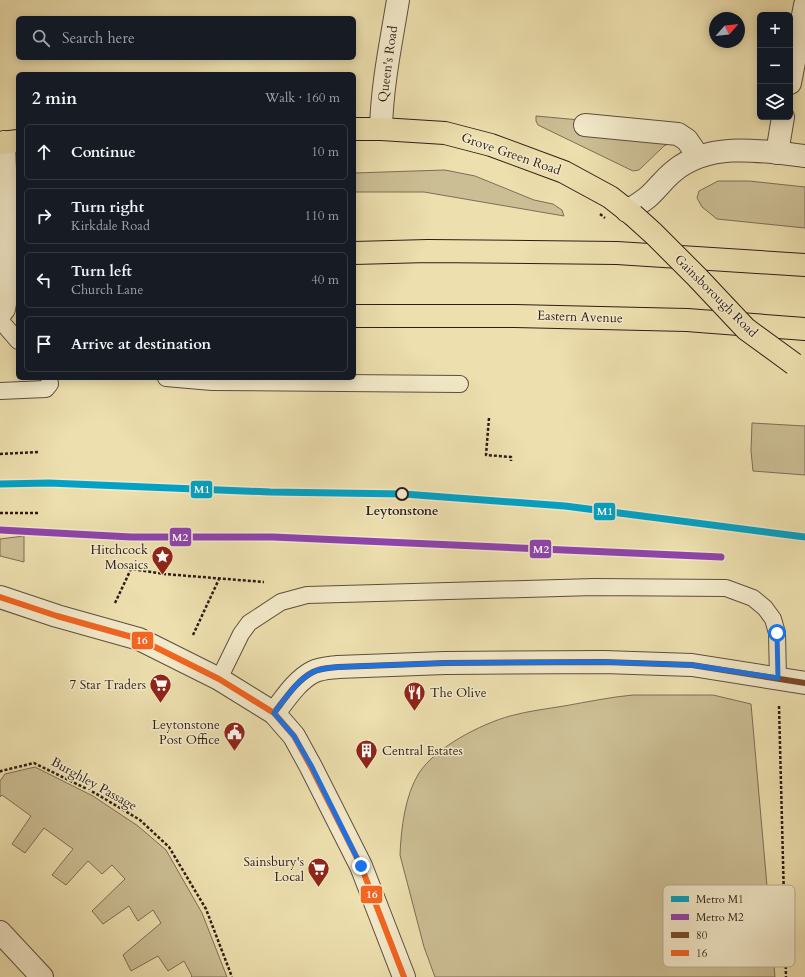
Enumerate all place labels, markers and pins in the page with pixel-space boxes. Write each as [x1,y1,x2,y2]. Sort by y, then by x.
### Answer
marker: Leytonstone [395,487,409,501]
place label: Leytonstone [365,502,439,520]
place label: Hitchcock Mosaics [90,541,148,574]
place icon: Hitchcock Mosaics [150,544,176,577]
supermarket icon: 7 Star Traders [148,672,174,705]
place label: 7 Star Traders [70,676,146,694]
restaurant icon: The Olive [402,680,428,713]
place label: The Olive [430,684,487,702]
place label: Leytonstone Post Office [152,716,220,749]
public building icon: Leytonstone Post Office [222,719,248,752]
building icon: Central Estates [353,738,379,771]
place label: Central Estates [382,742,463,760]
place label: Sainsbury's Local [243,853,305,886]
supermarket icon: Sainsbury's Local [306,856,332,889]

